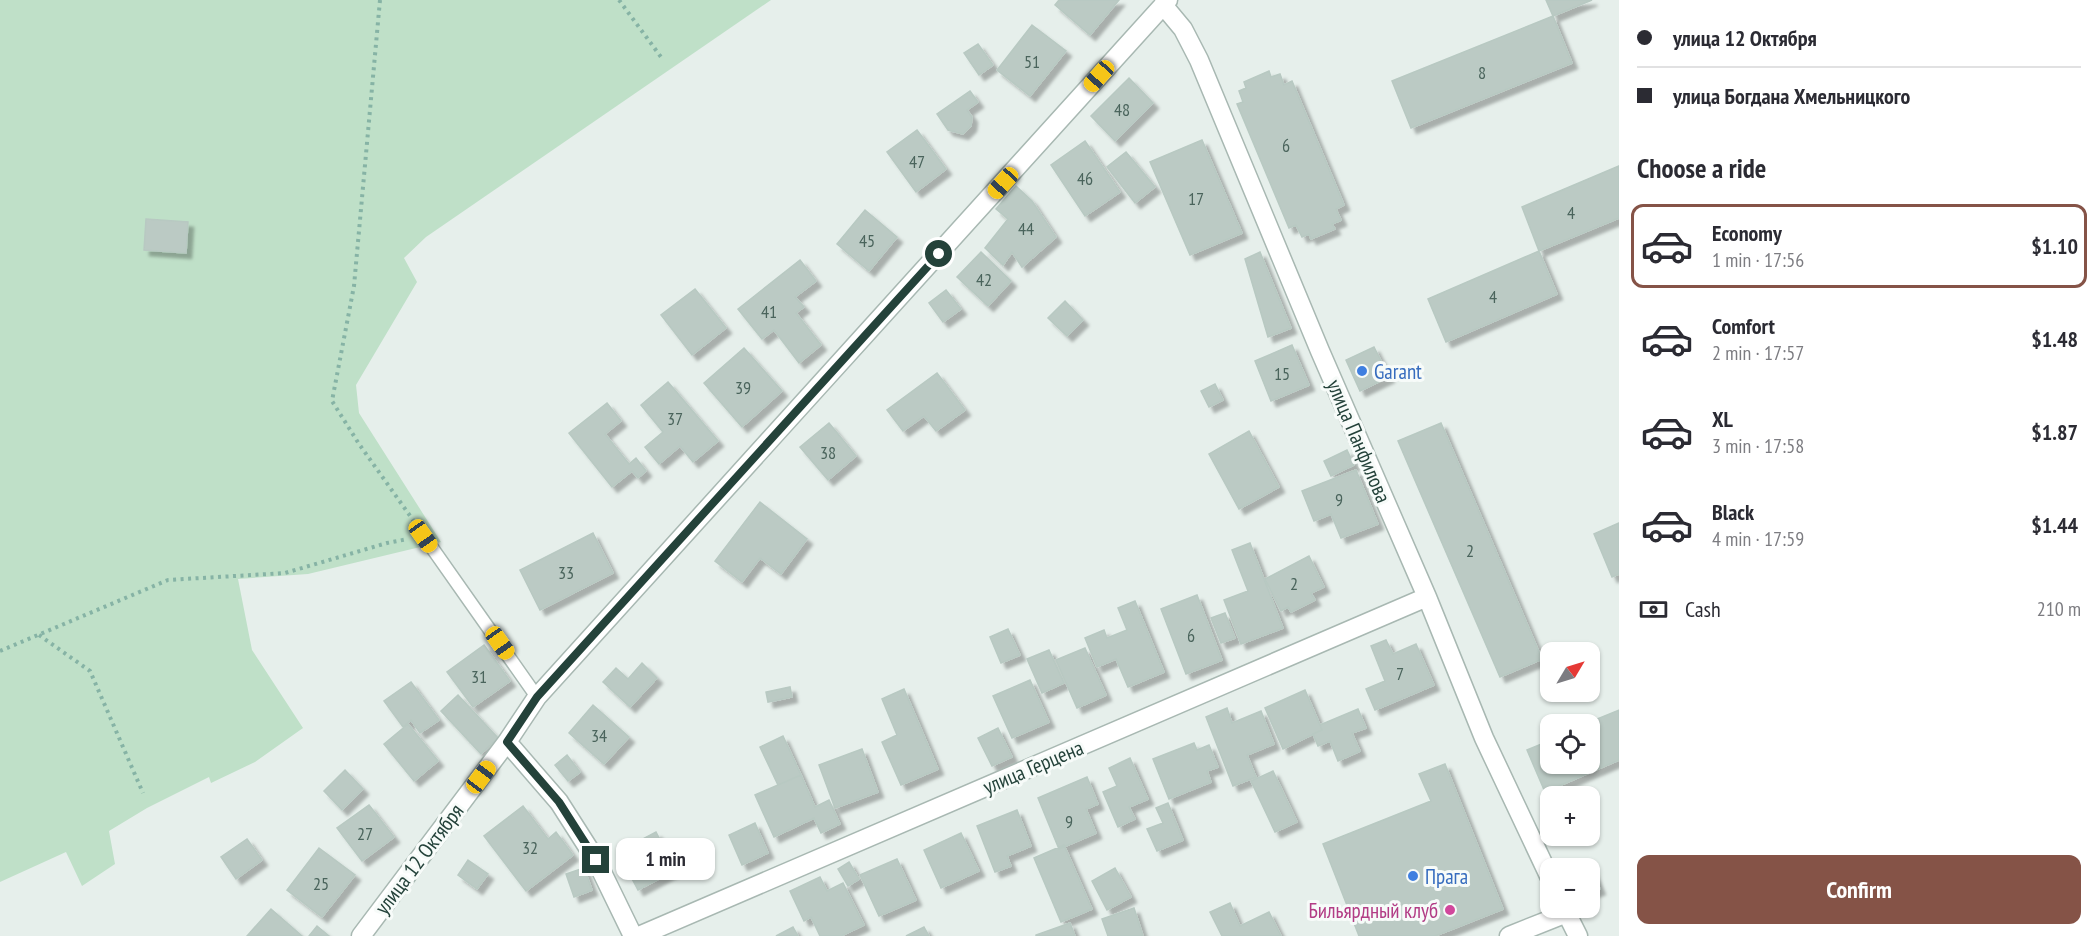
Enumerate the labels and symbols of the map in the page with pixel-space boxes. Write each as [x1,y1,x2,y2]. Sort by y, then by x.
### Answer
house number: 51 [1024,50,1040,73]
car [1080,57,1118,95]
house number: 8 [1478,61,1486,84]
house number: 48 [1114,98,1130,121]
house number: 6 [1282,134,1290,157]
house number: 47 [909,150,925,173]
car [984,164,1022,202]
house number: 46 [1077,167,1093,190]
house number: 17 [1188,187,1204,210]
house number: 4 [1567,201,1575,224]
house number: 44 [1018,217,1034,240]
house number: 45 [859,229,875,252]
route start [925,240,952,267]
house number: 42 [976,268,992,291]
house number: 4 [1489,285,1497,308]
house number: 41 [761,300,777,323]
place label: Garant [1374,358,1422,385]
house number: 15 [1274,362,1290,385]
marker: Garant [1355,364,1369,378]
street label: улица Панфилова [1321,375,1397,507]
house number: 39 [735,376,751,399]
house number: 37 [667,407,683,430]
house number: 38 [820,441,836,464]
house number: 9 [1335,488,1343,511]
car [405,516,441,556]
house number: 2 [1466,539,1474,562]
house number: 33 [558,561,574,584]
house number: 2 [1290,572,1298,595]
car [482,623,518,663]
house number: 6 [1187,624,1195,647]
north arrow [1540,642,1600,702]
house number: 7 [1396,662,1404,685]
house number: 31 [471,665,487,688]
house number: 34 [591,724,607,747]
street label: улица Герцена [979,734,1087,800]
car [463,757,499,797]
street label: улица 12 Октября [369,798,469,920]
house number: 9 [1065,810,1073,833]
house number: 27 [357,822,373,845]
house number: 32 [522,836,538,859]
callout: 1 min [617,839,716,881]
route end [582,846,609,873]
place label: Прага [1425,863,1468,890]
marker: Прага [1406,869,1420,883]
house number: 25 [313,872,329,895]
place label: Бильярдный клуб [1308,897,1438,924]
marker: Бильярдный клуб [1443,903,1457,917]

